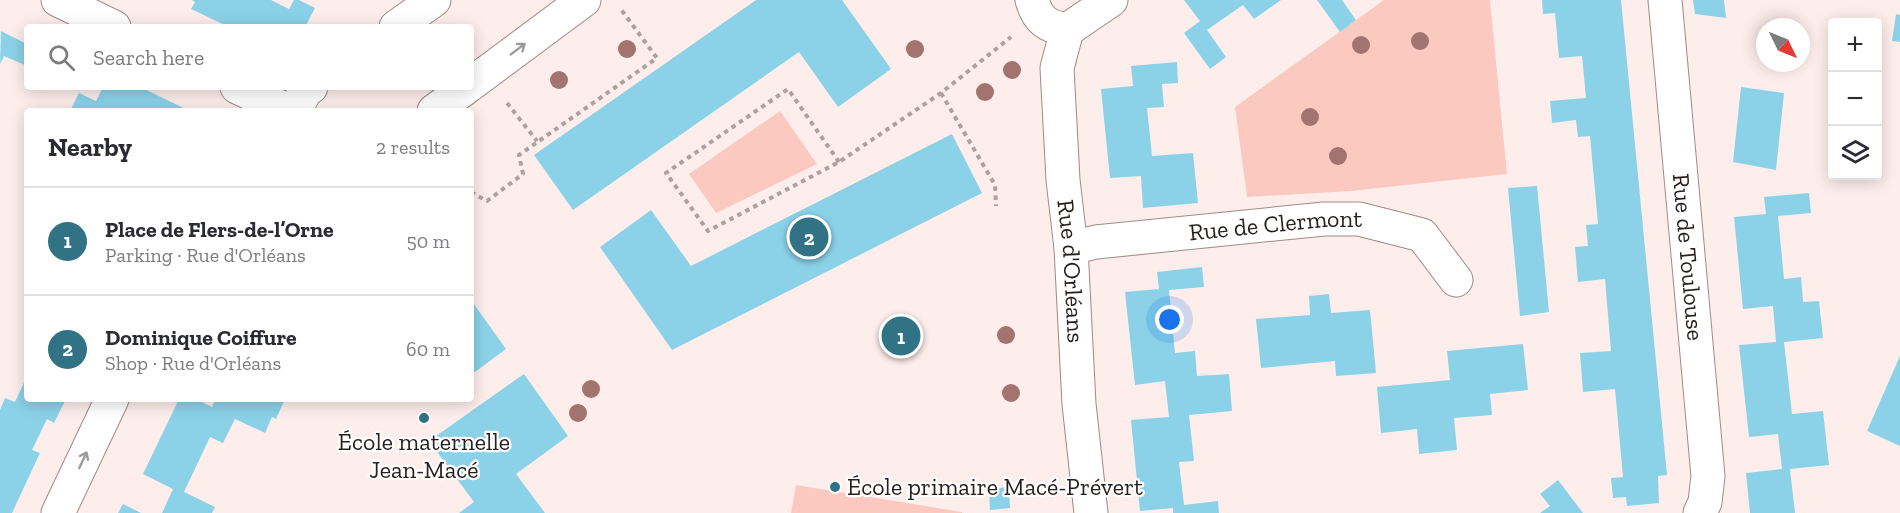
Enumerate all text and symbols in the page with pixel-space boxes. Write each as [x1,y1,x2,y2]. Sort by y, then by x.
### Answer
north arrow [1756,18,1810,72]
map controls [1828,18,1882,180]
button: + [1828,18,1882,72]
search box [24,24,474,90]
icon: search [45,41,78,74]
one-way arrow [510,43,526,56]
text: Search here [93,44,204,71]
button: − [1828,72,1882,126]
button: layers [1828,126,1882,180]
text: Nearby [48,131,132,163]
text: 2 results [376,135,450,159]
street label: Rue de Toulouse [1667,172,1711,342]
street label: Rue d'Orléans [1051,198,1091,343]
street label: Rue de Clermont [1187,204,1362,247]
pin: 2 [790,214,828,260]
text: Place de Flers-de-l’Orne [105,216,334,243]
text: 1 [63,229,72,253]
text: 50 m [406,229,450,253]
text: Parking · Rue d'Orléans [105,243,306,267]
your location [1155,305,1184,334]
pin: 1 [882,314,920,358]
text: Dominique Coiffure [105,324,297,351]
text: 2 [62,337,73,361]
text: 60 m [406,337,450,361]
text: Shop · Rue d'Orléans [105,351,281,375]
marker: École maternelle Jean-Macé [417,411,431,425]
place label: École maternelle Jean-Macé [338,427,510,484]
one-way arrow [78,452,90,470]
place label: École primaire Macé-Prévert [847,472,1143,501]
marker: École primaire Macé-Prévert [828,480,842,494]

